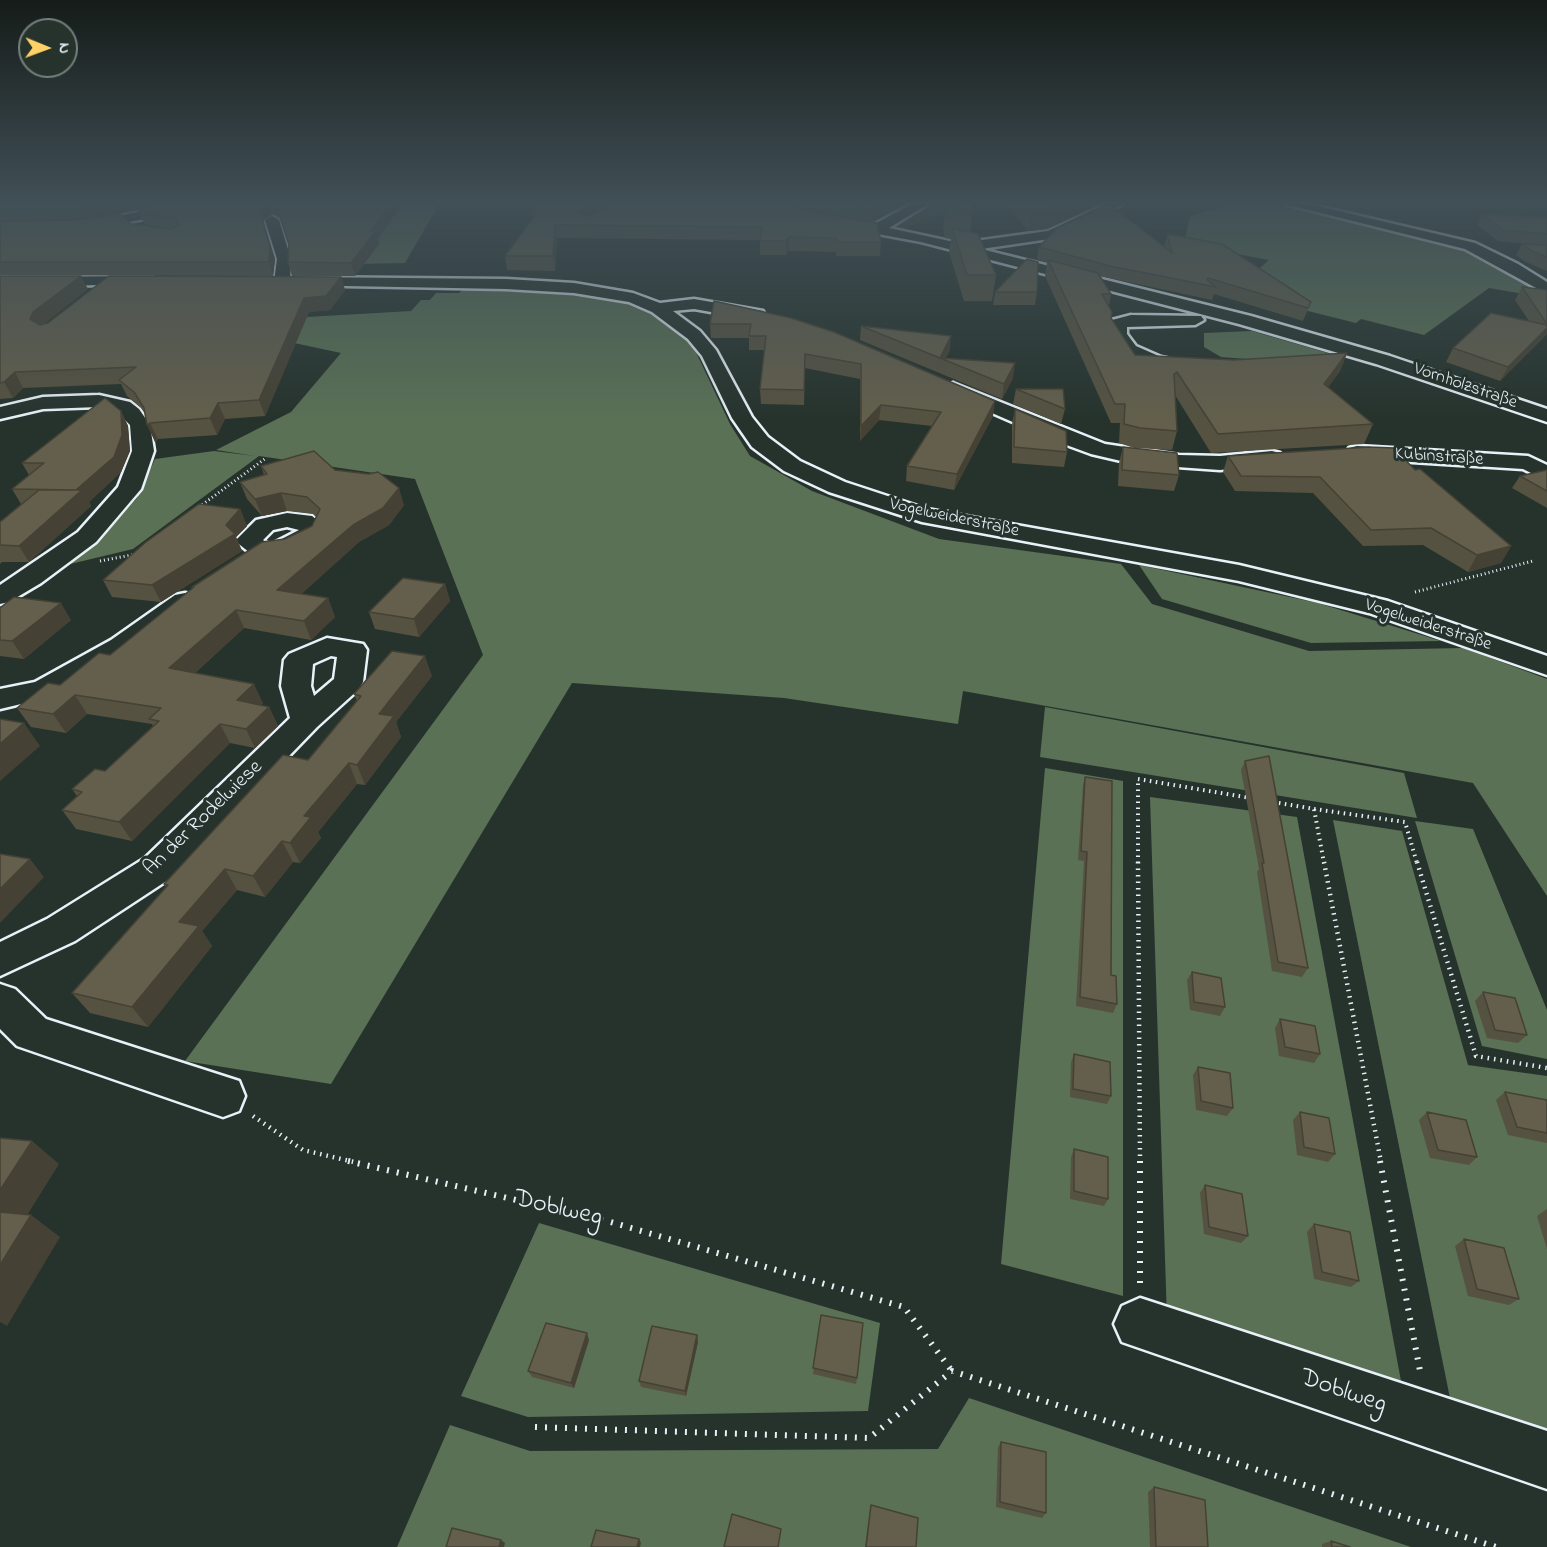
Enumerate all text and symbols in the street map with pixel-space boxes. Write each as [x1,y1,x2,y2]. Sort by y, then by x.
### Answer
north arrow [18,18,78,78]
text: N [52,43,76,54]
street label: Vornholzstraße [1410,359,1520,415]
street label: Kubinstraße [1394,444,1484,472]
street label: Vogelweiderstraße [887,495,1021,543]
street label: Vogelweiderstraße [1362,595,1494,657]
street label: An der Rodelwiese [139,756,269,882]
street label: Doblweg [511,1185,605,1235]
street label: Doblweg [1296,1364,1390,1422]

